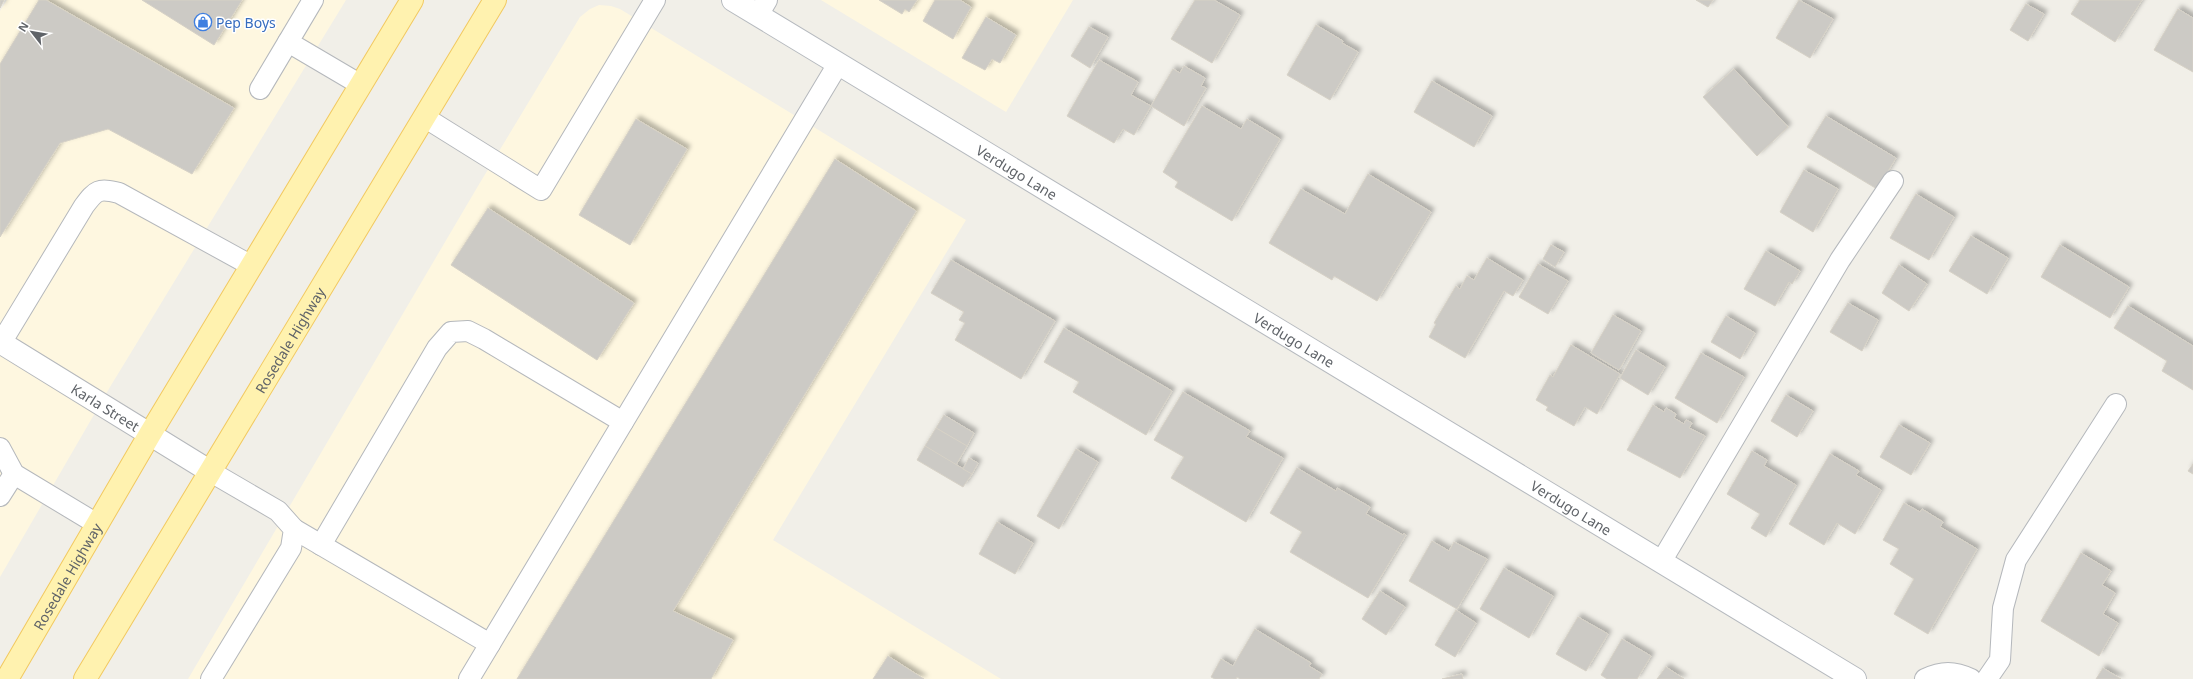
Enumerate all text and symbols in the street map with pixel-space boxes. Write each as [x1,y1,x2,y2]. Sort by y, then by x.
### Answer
north arrow [12,12,52,52]
shop icon: Pep Boys [193,12,213,32]
place label: Pep Boys [216,13,276,32]
text: N [14,19,32,34]
street label: Verdugo Lane [973,140,1061,204]
street label: Rosedale Highway [250,283,329,397]
street label: Verdugo Lane [1250,308,1338,371]
street label: Karla Street [68,379,143,435]
street label: Verdugo Lane [1527,476,1615,539]
street label: Rosedale Highway [28,519,106,633]

